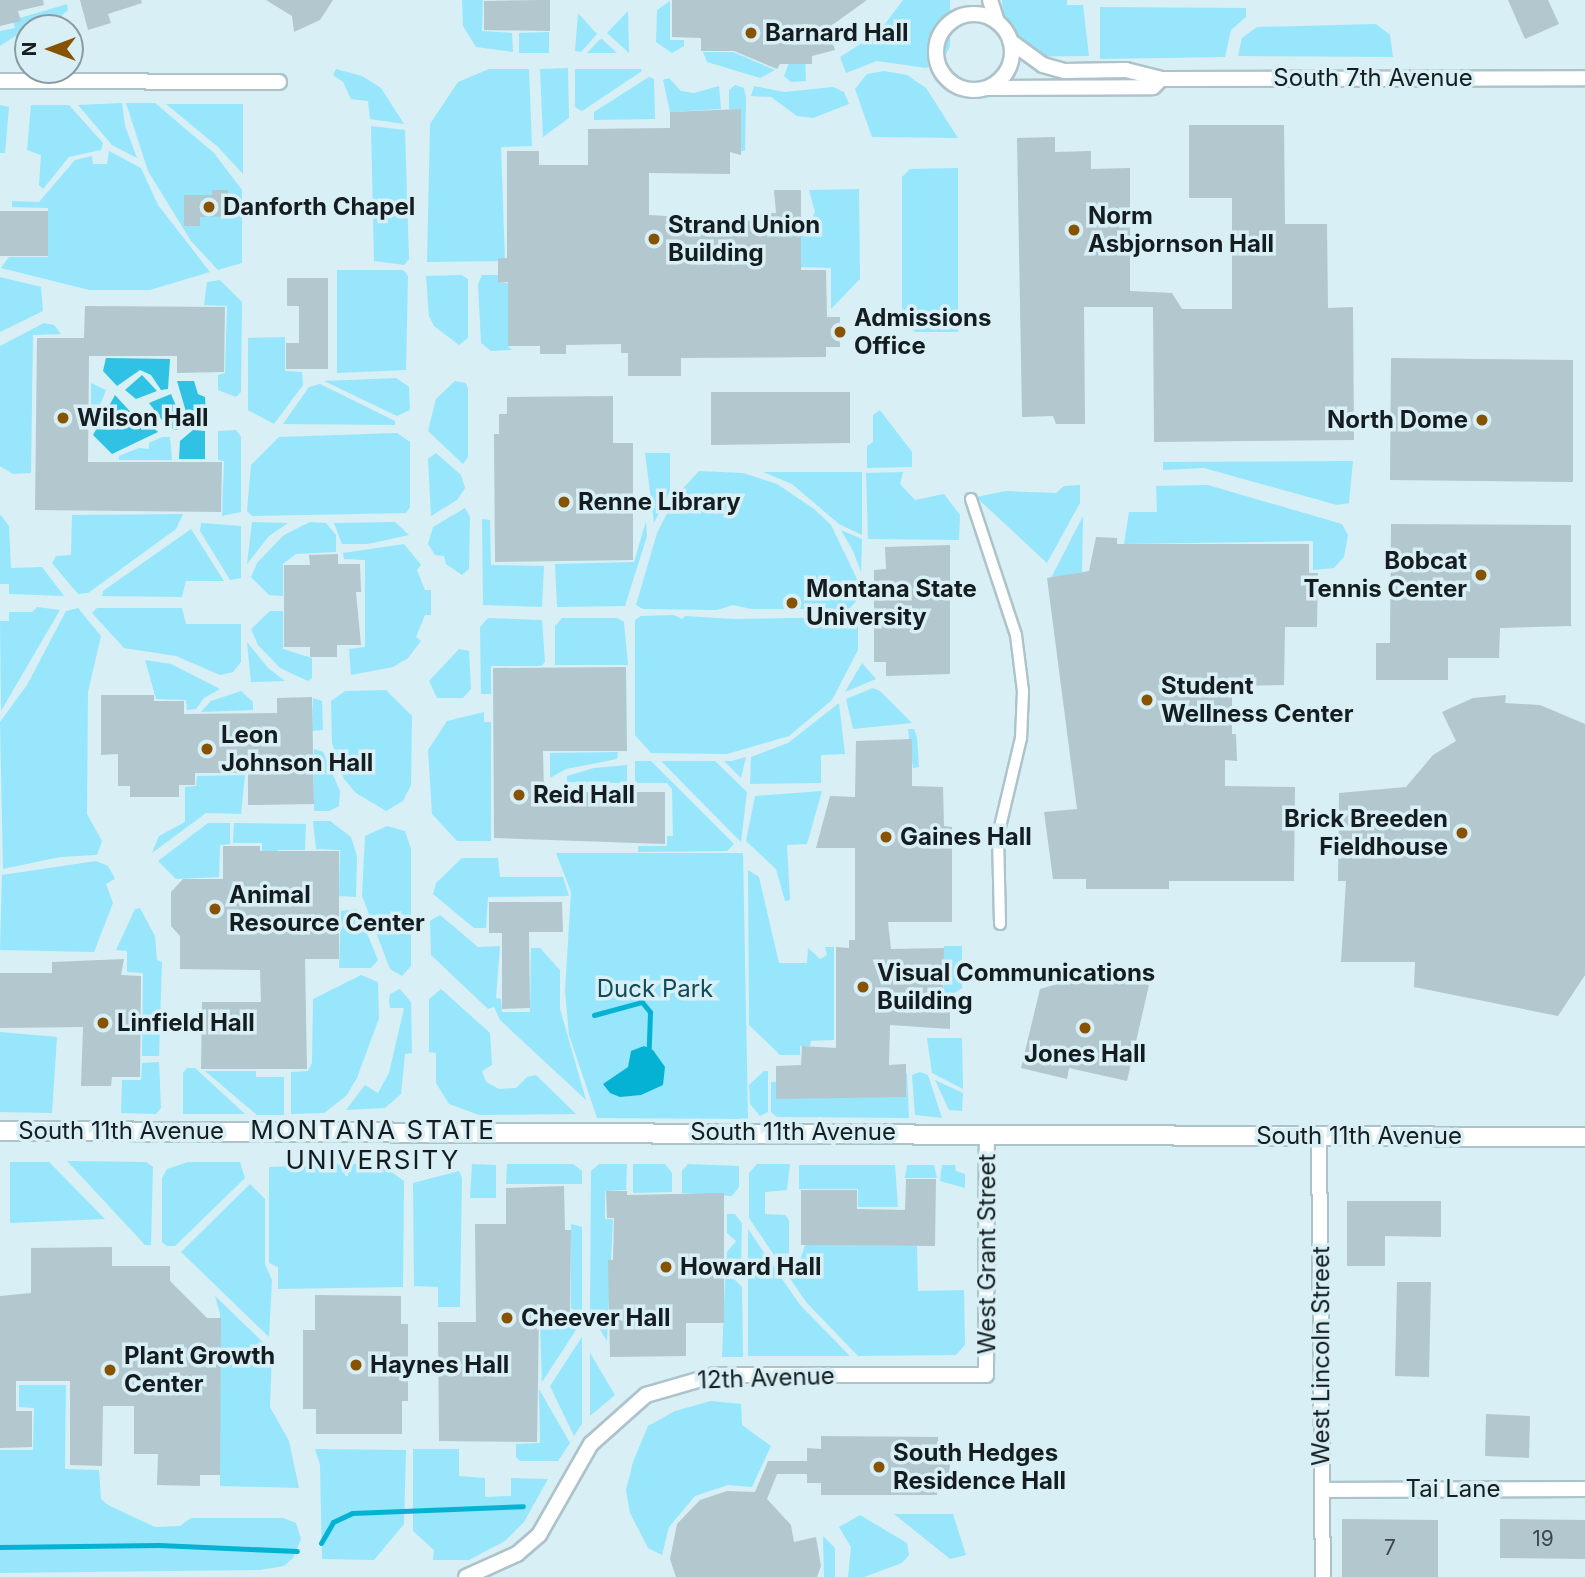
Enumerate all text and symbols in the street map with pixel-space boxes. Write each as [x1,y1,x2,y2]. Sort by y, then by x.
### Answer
north arrow [14,14,84,84]
place label: Barnard Hall [765,19,909,47]
marker: Barnard Hall [743,25,759,41]
text: N [18,42,41,56]
street label: South 7th Avenue [1273,64,1473,92]
place label: Danforth Chapel [223,193,415,221]
marker: Danforth Chapel [201,199,217,215]
place label: Norm Asbjornson Hall [1088,202,1274,258]
place label: Strand Union Building [668,211,820,267]
marker: Norm Asbjornson Hall [1066,222,1082,238]
marker: Strand Union Building [646,231,662,247]
place label: Admissions Office [854,304,991,360]
marker: Admissions Office [832,324,848,340]
place label: Wilson Hall [77,404,209,432]
place label: North Dome [1327,406,1468,434]
marker: Wilson Hall [55,410,71,426]
marker: North Dome [1474,412,1490,428]
place label: Renne Library [578,488,741,516]
marker: Renne Library [556,494,572,510]
place label: Bobcat Tennis Center [1303,547,1467,603]
marker: Bobcat Tennis Center [1473,567,1489,583]
place label: Montana State University [806,575,977,631]
marker: Montana State University [784,595,800,611]
place label: Student Wellness Center [1161,672,1353,728]
marker: Student Wellness Center [1139,692,1155,708]
place label: Leon Johnson Hall [221,721,373,777]
marker: Leon Johnson Hall [199,741,215,757]
place label: Reid Hall [533,781,635,809]
marker: Reid Hall [511,787,527,803]
place label: Brick Breeden Fieldhouse [1284,805,1448,861]
place label: Gaines Hall [900,823,1032,851]
marker: Brick Breeden Fieldhouse [1454,825,1470,841]
marker: Gaines Hall [878,829,894,845]
place label: Animal Resource Center [229,881,425,937]
marker: Animal Resource Center [207,901,223,917]
place label: Visual Communications Building [877,959,1155,1015]
park label: Duck Park [597,975,713,1003]
marker: Visual Communications Building [855,979,871,995]
place label: Linfield Hall [117,1009,255,1037]
marker: Linfield Hall [95,1015,111,1031]
marker: Jones Hall [1077,1020,1093,1036]
place label: Jones Hall [1024,1040,1146,1068]
district label: MONTANA STATE UNIVERSITY [252,1114,494,1176]
street label: South 11th Avenue [18,1117,224,1145]
street label: South 11th Avenue [690,1118,896,1146]
street label: South 11th Avenue [1256,1122,1462,1150]
street label: West Grant Street [973,1154,1001,1354]
street label: West Lincoln Street [1307,1246,1335,1466]
place label: Howard Hall [680,1253,821,1281]
marker: Howard Hall [658,1259,674,1275]
place label: Cheever Hall [521,1304,670,1332]
marker: Cheever Hall [499,1310,515,1326]
place label: Plant Growth Center [124,1342,275,1398]
place label: Haynes Hall [370,1351,509,1379]
marker: Haynes Hall [348,1357,364,1373]
street label: 12th Avenue [697,1361,835,1395]
marker: Plant Growth Center [102,1362,118,1378]
place label: South Hedges Residence Hall [893,1439,1066,1495]
marker: South Hedges Residence Hall [871,1459,887,1475]
street label: Tai Lane [1406,1475,1500,1503]
house number: 19 [1532,1526,1554,1552]
house number: 7 [1384,1535,1396,1561]

